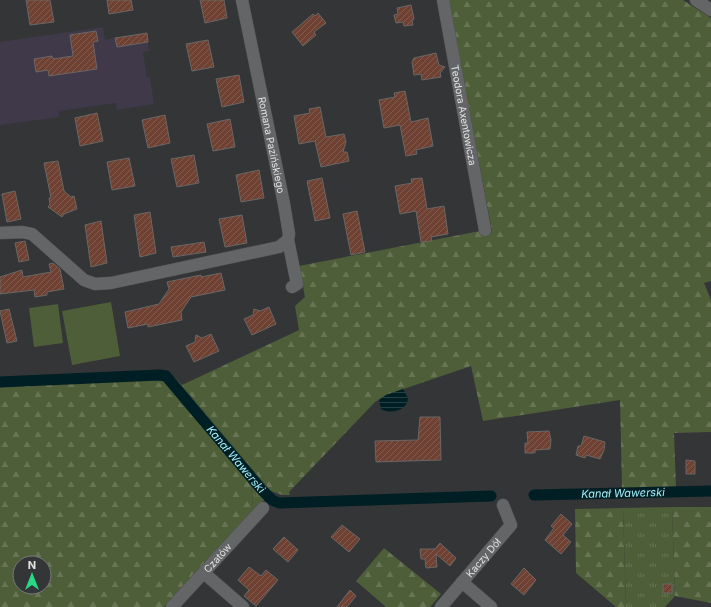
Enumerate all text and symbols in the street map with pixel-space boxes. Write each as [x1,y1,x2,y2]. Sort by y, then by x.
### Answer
street label: Teodora Axentowicza [449,64,479,166]
street label: Romana Pazińskiego [256,96,288,194]
water label: Kanał Wawerski [204,423,268,496]
water label: Kanał Wawerski [581,485,665,501]
street label: Kaczy Dół [463,535,504,580]
street label: Czatów [201,540,234,575]
north arrow [12,555,52,595]
text: N [28,558,36,572]

